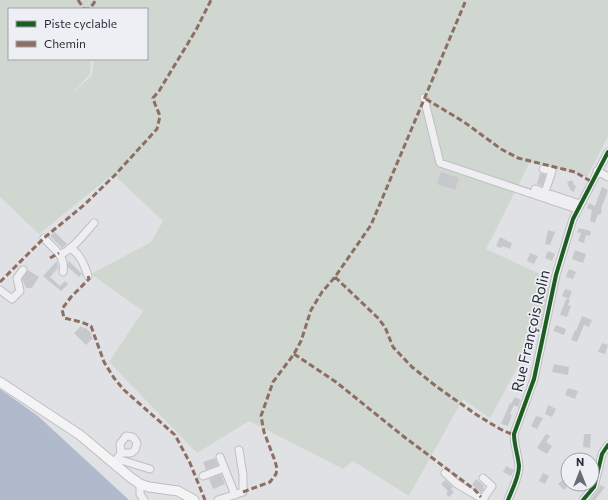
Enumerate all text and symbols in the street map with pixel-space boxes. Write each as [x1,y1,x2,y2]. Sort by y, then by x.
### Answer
legend [8,8,148,60]
text: Piste cyclable [44,16,117,30]
text: Chemin [44,36,86,50]
street label: Rue François Rolin [507,268,553,393]
north arrow [560,452,600,492]
text: N [576,455,584,468]

